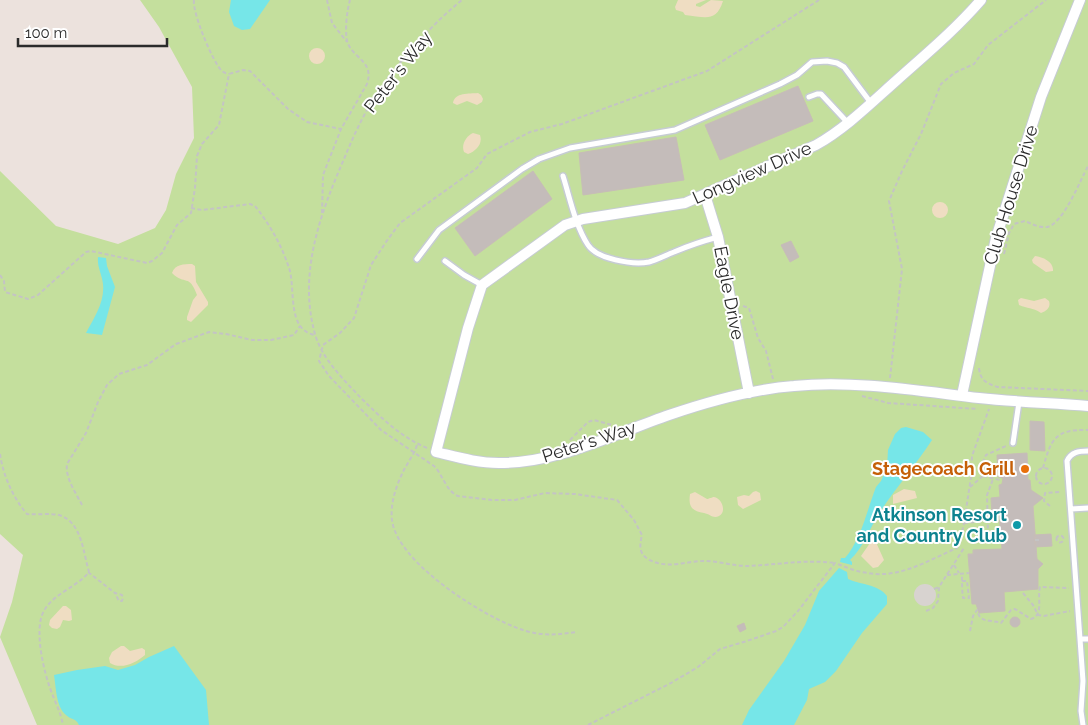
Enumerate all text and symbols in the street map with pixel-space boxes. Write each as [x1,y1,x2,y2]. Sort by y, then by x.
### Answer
scale bar [18,15,166,47]
text: 100 m [25,24,67,42]
street label: Peter's Way [359,27,436,117]
street label: Club House Drive [979,122,1042,267]
street label: Longview Drive [689,137,815,208]
street label: Eagle Drive [710,244,749,342]
street label: Peter's Way [539,416,639,467]
place label: Stagecoach Grill [872,458,1015,479]
marker: Stagecoach Grill [1019,463,1031,475]
place label: Atkinson Resort and Country Club [856,504,1007,546]
marker: Atkinson Resort and Country Club [1011,519,1023,531]

